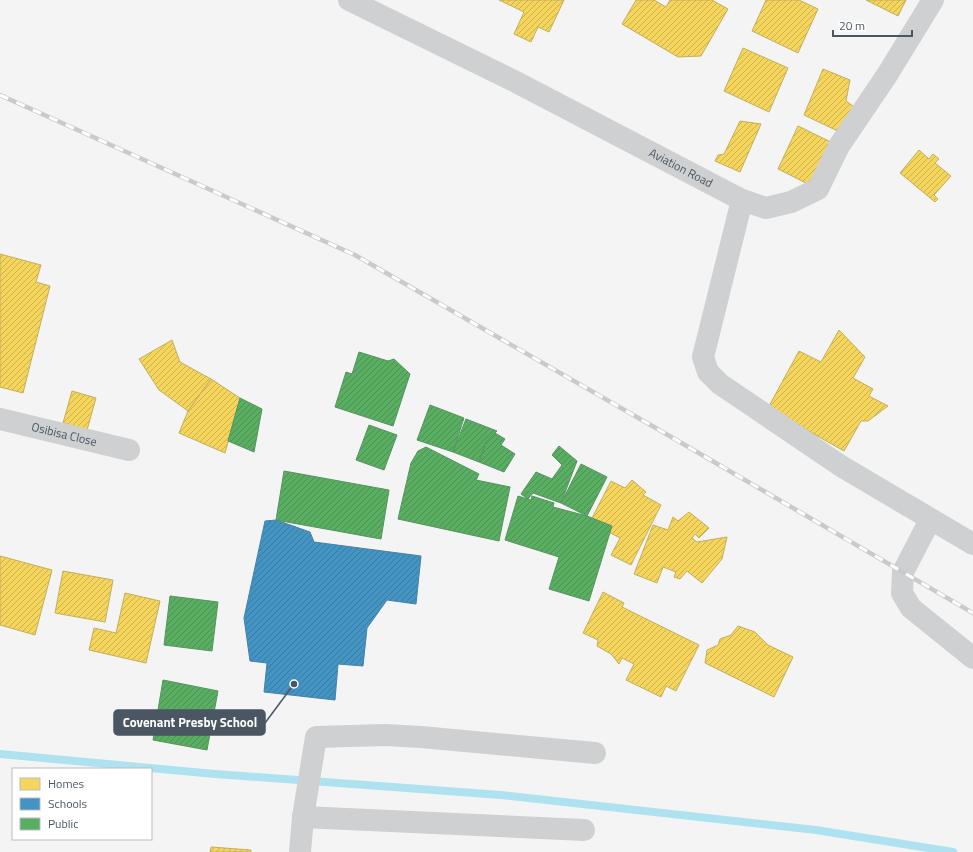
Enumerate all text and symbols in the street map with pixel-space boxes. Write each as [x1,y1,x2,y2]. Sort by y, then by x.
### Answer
scale bar [833,12,912,38]
text: 20 m [839,16,865,35]
street label: Aviation Road [646,143,716,192]
street label: Osibisa Close [30,417,99,451]
callout: Covenant Presby School [114,710,265,735]
text: Covenant Presby School [123,712,257,732]
legend [12,768,152,840]
text: Homes [48,774,84,793]
text: Schools [48,794,88,813]
text: Public [48,814,78,833]

